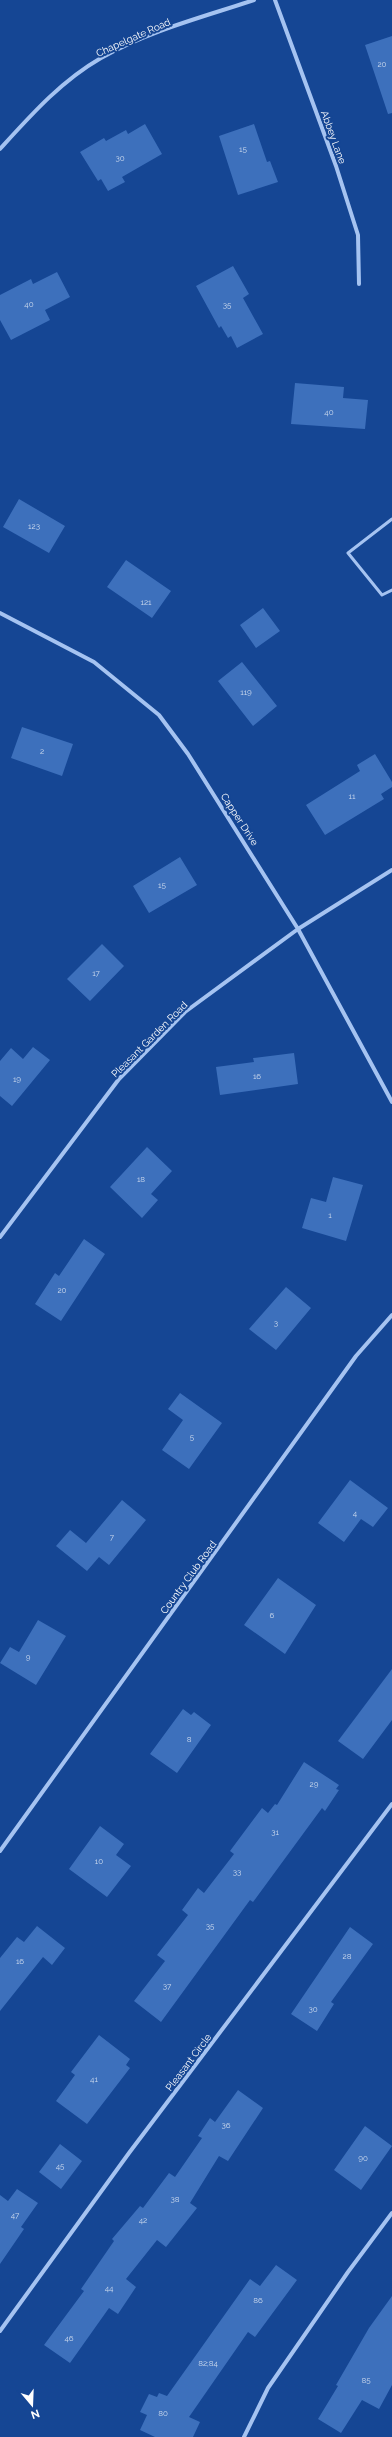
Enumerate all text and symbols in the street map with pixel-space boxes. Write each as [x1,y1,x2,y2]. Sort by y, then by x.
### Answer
street label: Chapelgate Road [94,16,172,59]
house number: 20 [377,59,387,69]
street label: Abbey Lane [319,109,348,165]
house number: 15 [239,144,248,154]
house number: 30 [115,153,125,163]
house number: 40 [24,299,34,309]
house number: 35 [223,300,232,310]
house number: 40 [324,407,334,417]
house number: 123 [28,521,40,531]
house number: 121 [140,597,152,607]
house number: 119 [240,687,252,697]
house number: 2 [40,746,44,756]
street label: Capper Drive [219,791,261,848]
house number: 11 [349,791,356,801]
house number: 15 [158,880,167,890]
house number: 17 [92,968,101,978]
street label: Pleasant Garden Road [109,999,190,1080]
house number: 16 [253,1071,261,1081]
house number: 19 [13,1074,21,1084]
house number: 18 [137,1174,145,1184]
house number: 1 [328,1210,332,1220]
house number: 20 [57,1285,67,1295]
house number: 3 [274,1318,278,1328]
house number: 5 [190,1432,195,1442]
house number: 4 [353,1508,358,1518]
house number: 7 [110,1532,115,1542]
street label: Country Club Road [158,1539,219,1616]
house number: 6 [270,1610,275,1620]
house number: 9 [26,1652,31,1662]
house number: 8 [187,1734,192,1744]
house number: 29 [310,1779,319,1789]
house number: 31 [271,1827,279,1837]
house number: 10 [95,1856,103,1866]
house number: 33 [233,1867,241,1877]
house number: 35 [206,1921,215,1931]
house number: 28 [343,1951,352,1961]
house number: 16 [16,1956,24,1966]
house number: 37 [163,1981,172,1991]
house number: 30 [308,2004,318,2014]
street label: Pleasant Circle [163,2031,214,2093]
house number: 41 [90,2074,98,2084]
house number: 36 [221,2120,231,2130]
house number: 90 [358,2153,368,2163]
house number: 45 [56,2161,65,2171]
house number: 38 [170,2194,180,2204]
house number: 47 [11,2210,20,2220]
house number: 42 [139,2215,147,2225]
house number: 44 [105,2283,114,2293]
house number: 86 [253,2295,263,2305]
house number: 46 [64,2333,74,2343]
house number: 82;84 [198,2358,218,2368]
house number: 85 [361,2375,371,2385]
north arrow [12,2385,52,2425]
text: N [29,2406,41,2421]
house number: 80 [158,2408,168,2418]

